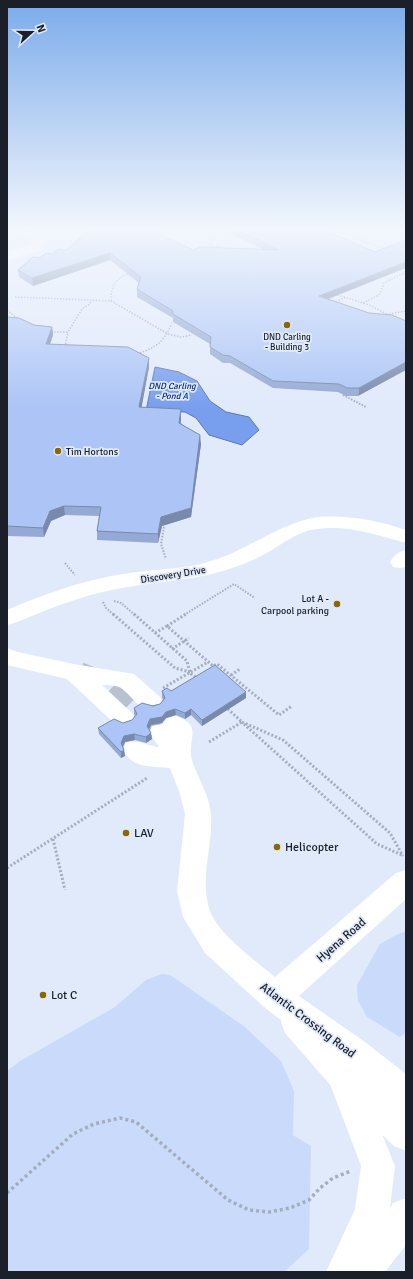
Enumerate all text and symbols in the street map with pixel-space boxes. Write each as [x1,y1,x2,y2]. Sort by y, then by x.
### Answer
north arrow [12,12,52,52]
text: N [33,23,48,34]
marker: DND Carling - Building 3 [282,320,292,330]
place label: DND Carling - Building 3 [263,332,311,353]
water label: DND Carling - Pond A [148,381,197,402]
marker: Tim Hortons [53,446,63,456]
place label: Tim Hortons [66,446,119,458]
street label: Discovery Drive [140,564,207,586]
place label: Lot A - Carpool parking [261,593,329,617]
marker: Lot A - Carpool parking [332,599,342,609]
place label: LAV [134,826,154,841]
marker: LAV [121,828,131,838]
place label: Helicopter [285,840,339,855]
marker: Helicopter [272,842,282,852]
street label: Hyena Road [314,915,369,966]
street label: Atlantic Crossing Road [257,979,359,1061]
place label: Lot C [51,988,77,1003]
marker: Lot C [38,990,48,1000]

